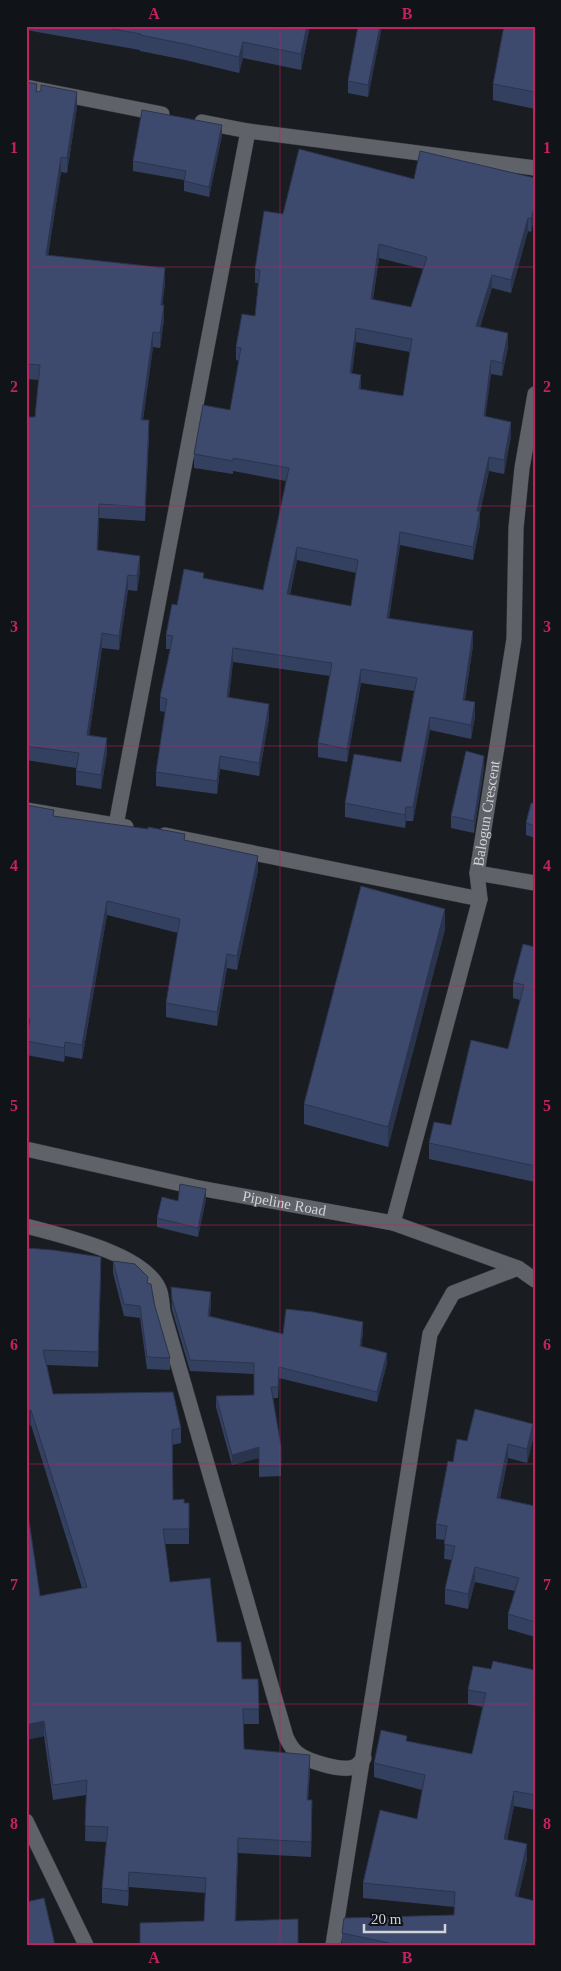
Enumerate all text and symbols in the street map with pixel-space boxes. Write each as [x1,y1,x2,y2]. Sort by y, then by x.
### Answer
text: A [148,5,160,22]
text: B [402,5,413,22]
text: 1 [10,139,18,156]
text: 1 [543,139,551,156]
text: 2 [10,378,18,395]
text: 2 [543,378,551,395]
text: 3 [10,618,18,635]
text: 3 [543,618,551,635]
street label: Balogun Crescent [470,758,503,868]
text: 4 [10,857,18,874]
text: 4 [543,857,551,874]
text: 5 [10,1097,18,1114]
text: 5 [543,1097,551,1114]
street label: Pipeline Road [241,1188,328,1219]
text: 6 [10,1336,18,1353]
text: 6 [543,1336,551,1353]
text: 7 [10,1576,18,1593]
text: 7 [543,1576,551,1593]
text: 8 [10,1815,18,1832]
text: 8 [543,1815,551,1832]
scale bar [364,1901,445,1933]
text: 20 m [371,1911,402,1927]
text: A [148,1949,160,1966]
text: B [402,1949,413,1966]

